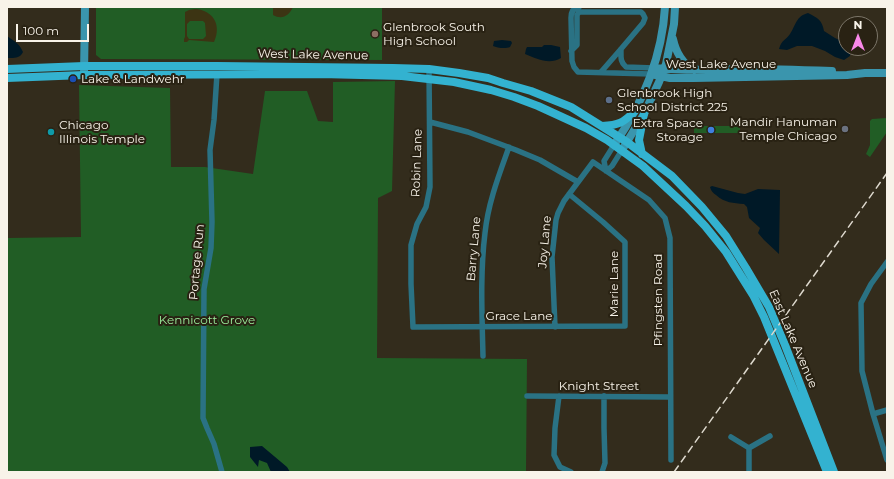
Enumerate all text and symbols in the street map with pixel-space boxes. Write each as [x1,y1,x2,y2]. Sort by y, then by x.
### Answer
scale bar [18,16,91,42]
north arrow [838,16,878,56]
text: N [854,18,862,32]
place label: Glenbrook South High School [383,20,485,48]
text: 100 m [23,23,59,38]
marker: Glenbrook South High School [370,29,380,39]
street label: West Lake Avenue [258,47,368,63]
street label: West Lake Avenue [666,57,776,71]
place label: Lake & Landwehr [81,72,185,86]
marker: Lake & Landwehr [68,74,78,84]
place label: Glenbrook High School District 225 [617,86,728,114]
marker: Glenbrook High School District 225 [604,95,614,105]
place label: Mandir Hanuman Temple Chicago [730,115,837,143]
place label: Extra Space Storage [633,116,703,144]
place label: Chicago Illinois Temple [59,118,145,146]
marker: Mandir Hanuman Temple Chicago [840,124,850,134]
marker: Extra Space Storage [706,125,716,135]
marker: Chicago Illinois Temple [46,127,56,137]
street label: Robin Lane [409,129,425,197]
street label: Joy Lane [536,215,554,269]
street label: Barry Lane [464,216,484,282]
street label: Portage Run [187,223,207,301]
street label: Marie Lane [607,251,621,317]
street label: Pfingsten Road [651,254,665,346]
street label: East Lake Avenue [766,288,820,390]
street label: Grace Lane [485,309,553,323]
park label: Kennicott Grove [159,313,255,327]
street label: Knight Street [559,379,639,393]

